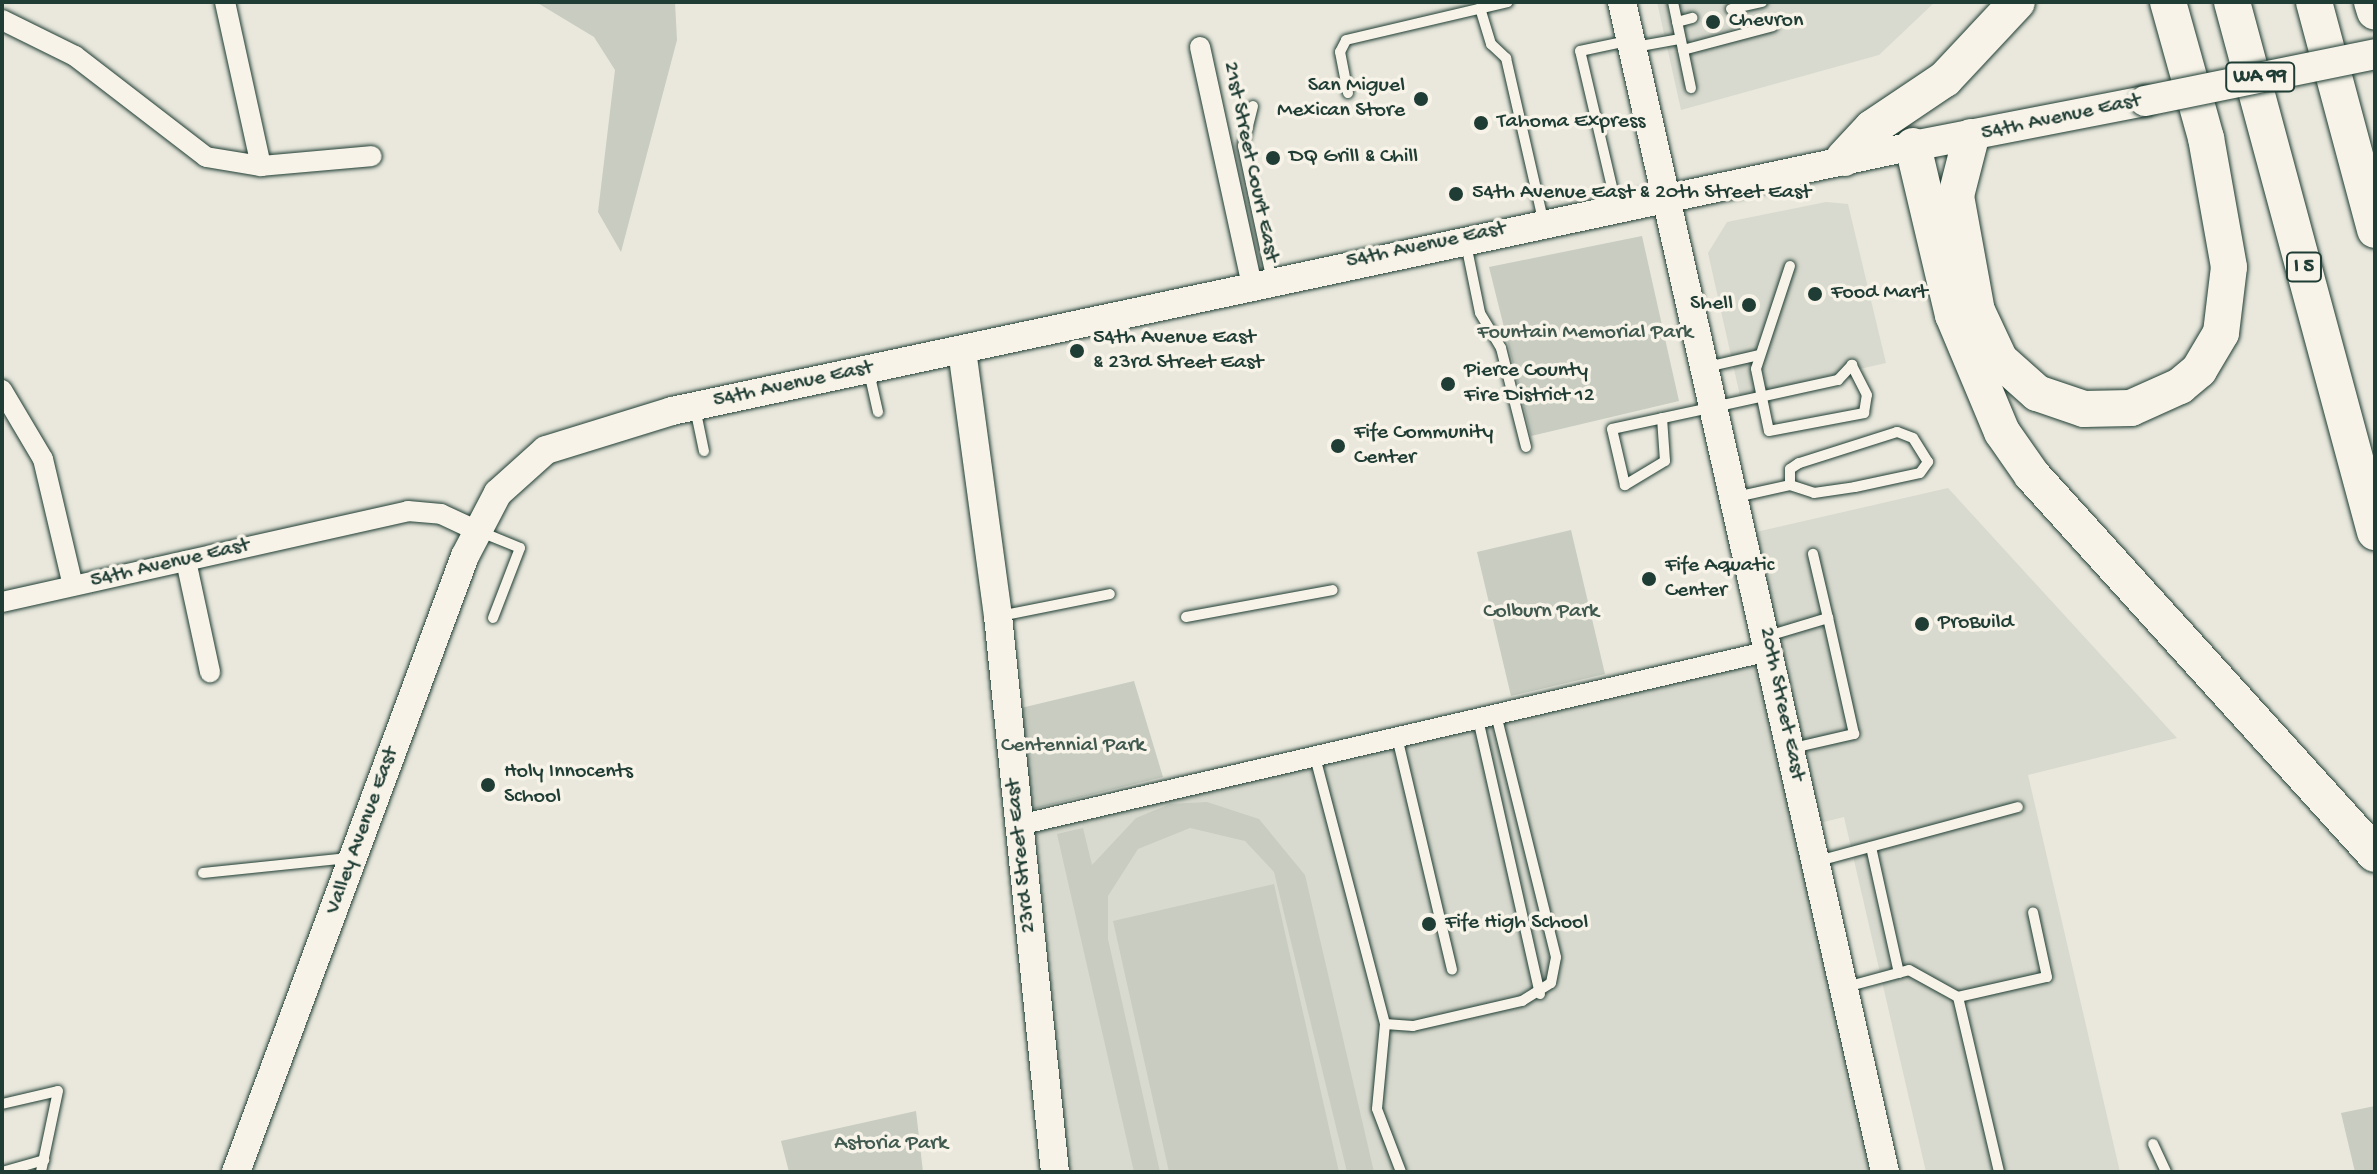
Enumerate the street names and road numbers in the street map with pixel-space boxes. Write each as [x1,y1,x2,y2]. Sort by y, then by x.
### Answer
street label: 21st Street Court East [1216,59,1284,265]
road number: WA 99 [2224,61,2296,93]
street label: 54th Avenue East [1979,88,2143,148]
street label: 54th Avenue East [1344,216,1508,276]
road number: I 5 [2284,251,2324,283]
street label: 54th Avenue East [711,355,875,415]
street label: 54th Avenue East [88,533,252,595]
street label: 20th Street East [1752,625,1810,783]
street label: Valley Avenue East [321,744,405,918]
street label: 23rd Street East [1001,778,1043,934]

